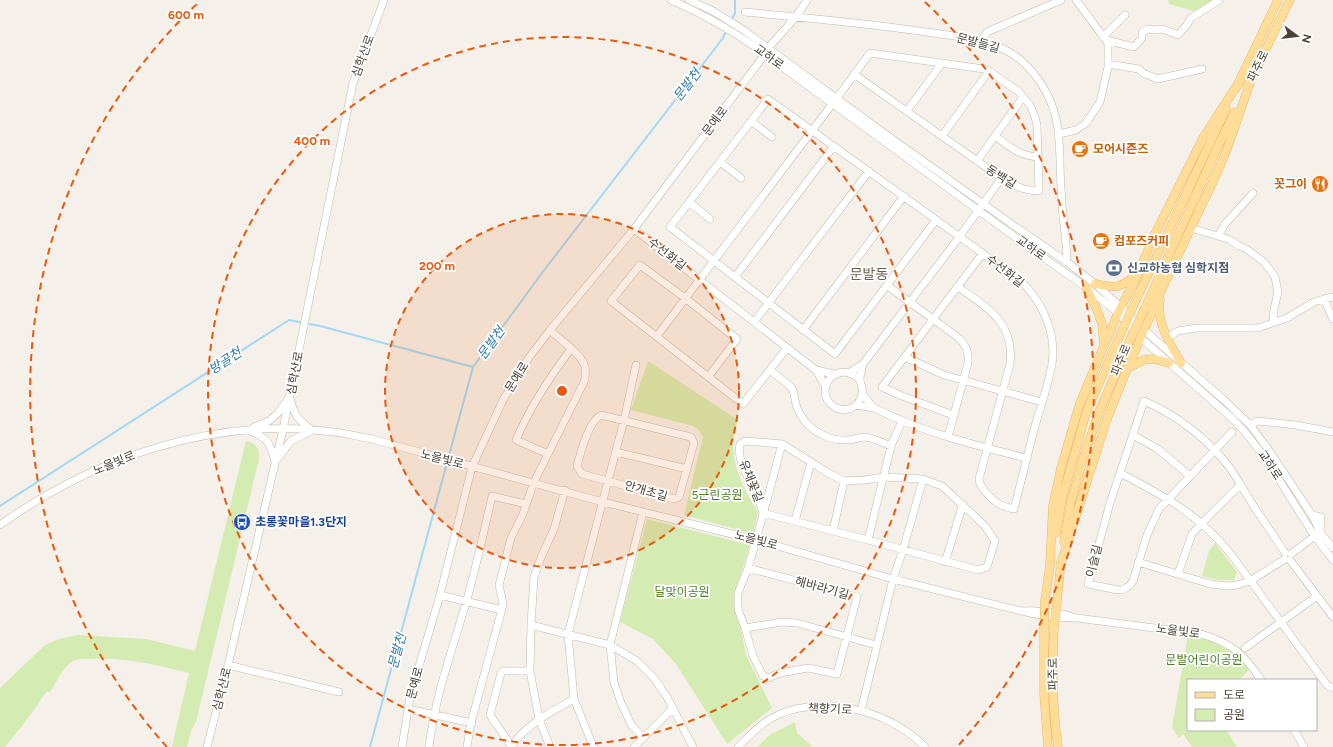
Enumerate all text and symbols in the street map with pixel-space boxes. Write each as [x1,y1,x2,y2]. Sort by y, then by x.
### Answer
text: 600 m [168,8,204,22]
north arrow [1277,16,1317,56]
street label: 문발들길 [955,31,1001,55]
street label: 심학산로 [349,33,377,79]
text: N [1299,33,1314,44]
street label: 교하로 [751,42,787,72]
street label: 파주로 [1244,48,1272,84]
water label: 문발천 [670,65,705,104]
street label: 문예로 [699,104,731,138]
text: 400 m [294,134,330,148]
cafe icon: 모어시즌즈 [1070,139,1090,159]
place label: 모어시즌즈 [1093,142,1148,156]
street label: 동백길 [983,162,1019,192]
restaurant icon: 꼿그이 [1310,174,1330,194]
place label: 꼿그이 [1274,177,1307,191]
cafe icon: 컴포즈커피 [1091,231,1111,251]
street label: 교하로 [1013,233,1049,263]
place label: 컴포즈커피 [1114,234,1169,248]
street label: 수선화길 [645,235,689,273]
street label: 수선화길 [983,252,1027,290]
bank icon: 신교하농협 심학지점 [1104,258,1124,278]
text: 200 m [419,259,455,273]
place label: 신교하농협 심학지점 [1127,261,1229,275]
district label: 문발동 [850,266,888,283]
water label: 문발천 [474,323,508,362]
street label: 파주로 [1108,342,1134,378]
water label: 방골천 [206,344,245,377]
street label: 심학산로 [284,350,306,396]
street label: 문예로 [502,359,532,395]
centre of rings [555,384,569,398]
street label: 노을빛로 [419,447,465,471]
street label: 교하로 [1255,447,1285,483]
street label: 노을빛로 [91,448,137,478]
street label: 유채꽃길 [736,458,766,504]
street label: 안개초길 [623,478,669,504]
park label: 5근린공원 [691,488,743,502]
bus stop icon: 초롱꽃마을1.3단지 [232,512,252,532]
place label: 초롱꽃마을1.3단지 [255,515,347,529]
street label: 노을빛로 [733,528,779,552]
street label: 이슬길 [1083,543,1105,579]
street label: 해바라기길 [794,574,850,602]
park label: 달맞이공원 [654,585,710,599]
street label: 노을빛로 [1155,621,1201,641]
water label: 문발천 [385,631,409,670]
park label: 문발어린이공원 [1165,653,1243,667]
street label: 파주로 [1046,657,1060,691]
street label: 문예로 [404,665,426,701]
street label: 심학산로 [210,666,234,712]
legend [1187,679,1317,731]
text: 도로 [1223,688,1245,702]
street label: 책향기로 [808,701,852,717]
text: 공원 [1223,708,1245,722]

